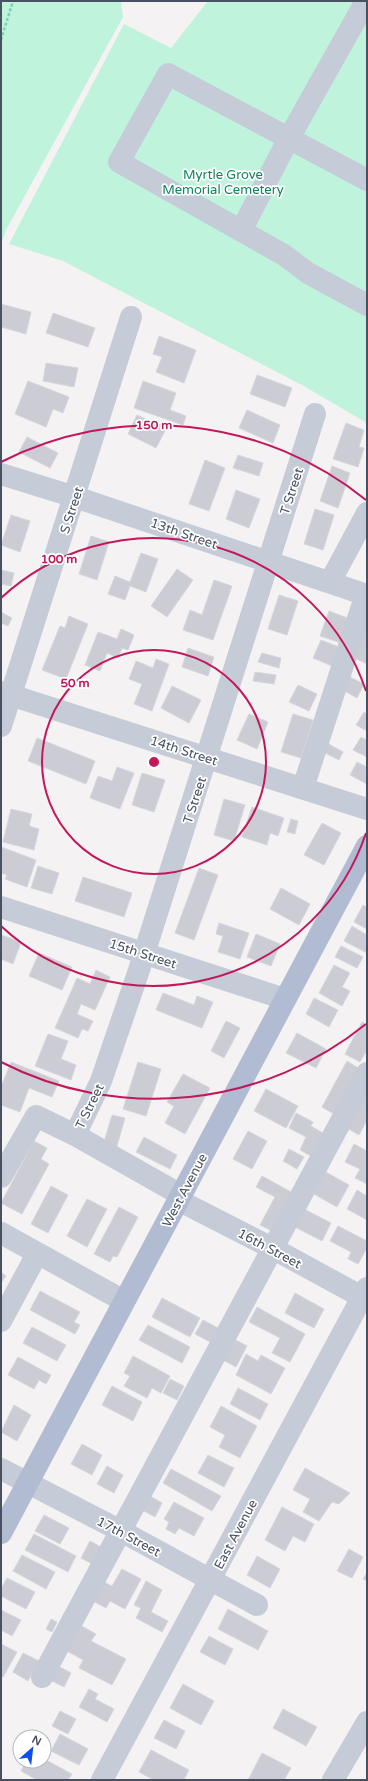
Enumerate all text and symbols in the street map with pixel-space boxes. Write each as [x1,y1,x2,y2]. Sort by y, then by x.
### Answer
park label: Myrtle Grove Memorial Cemetery [162,167,284,198]
text: 150 m [136,418,172,432]
street label: T Street [277,466,307,517]
street label: S Street [57,485,87,536]
street label: 13th Street [148,515,219,553]
text: 100 m [41,552,77,566]
text: 50 m [60,676,90,690]
street label: 14th Street [148,733,219,769]
centre of rings [147,755,161,769]
street label: T Street [180,775,210,826]
street label: 15th Street [107,936,178,972]
street label: T Street [72,1081,108,1132]
street label: West Avenue [159,1151,211,1230]
street label: 16th Street [235,1225,304,1272]
street label: East Avenue [211,1497,261,1572]
street label: 17th Street [94,1513,163,1560]
north arrow [12,1729,52,1769]
text: N [30,1733,43,1748]

